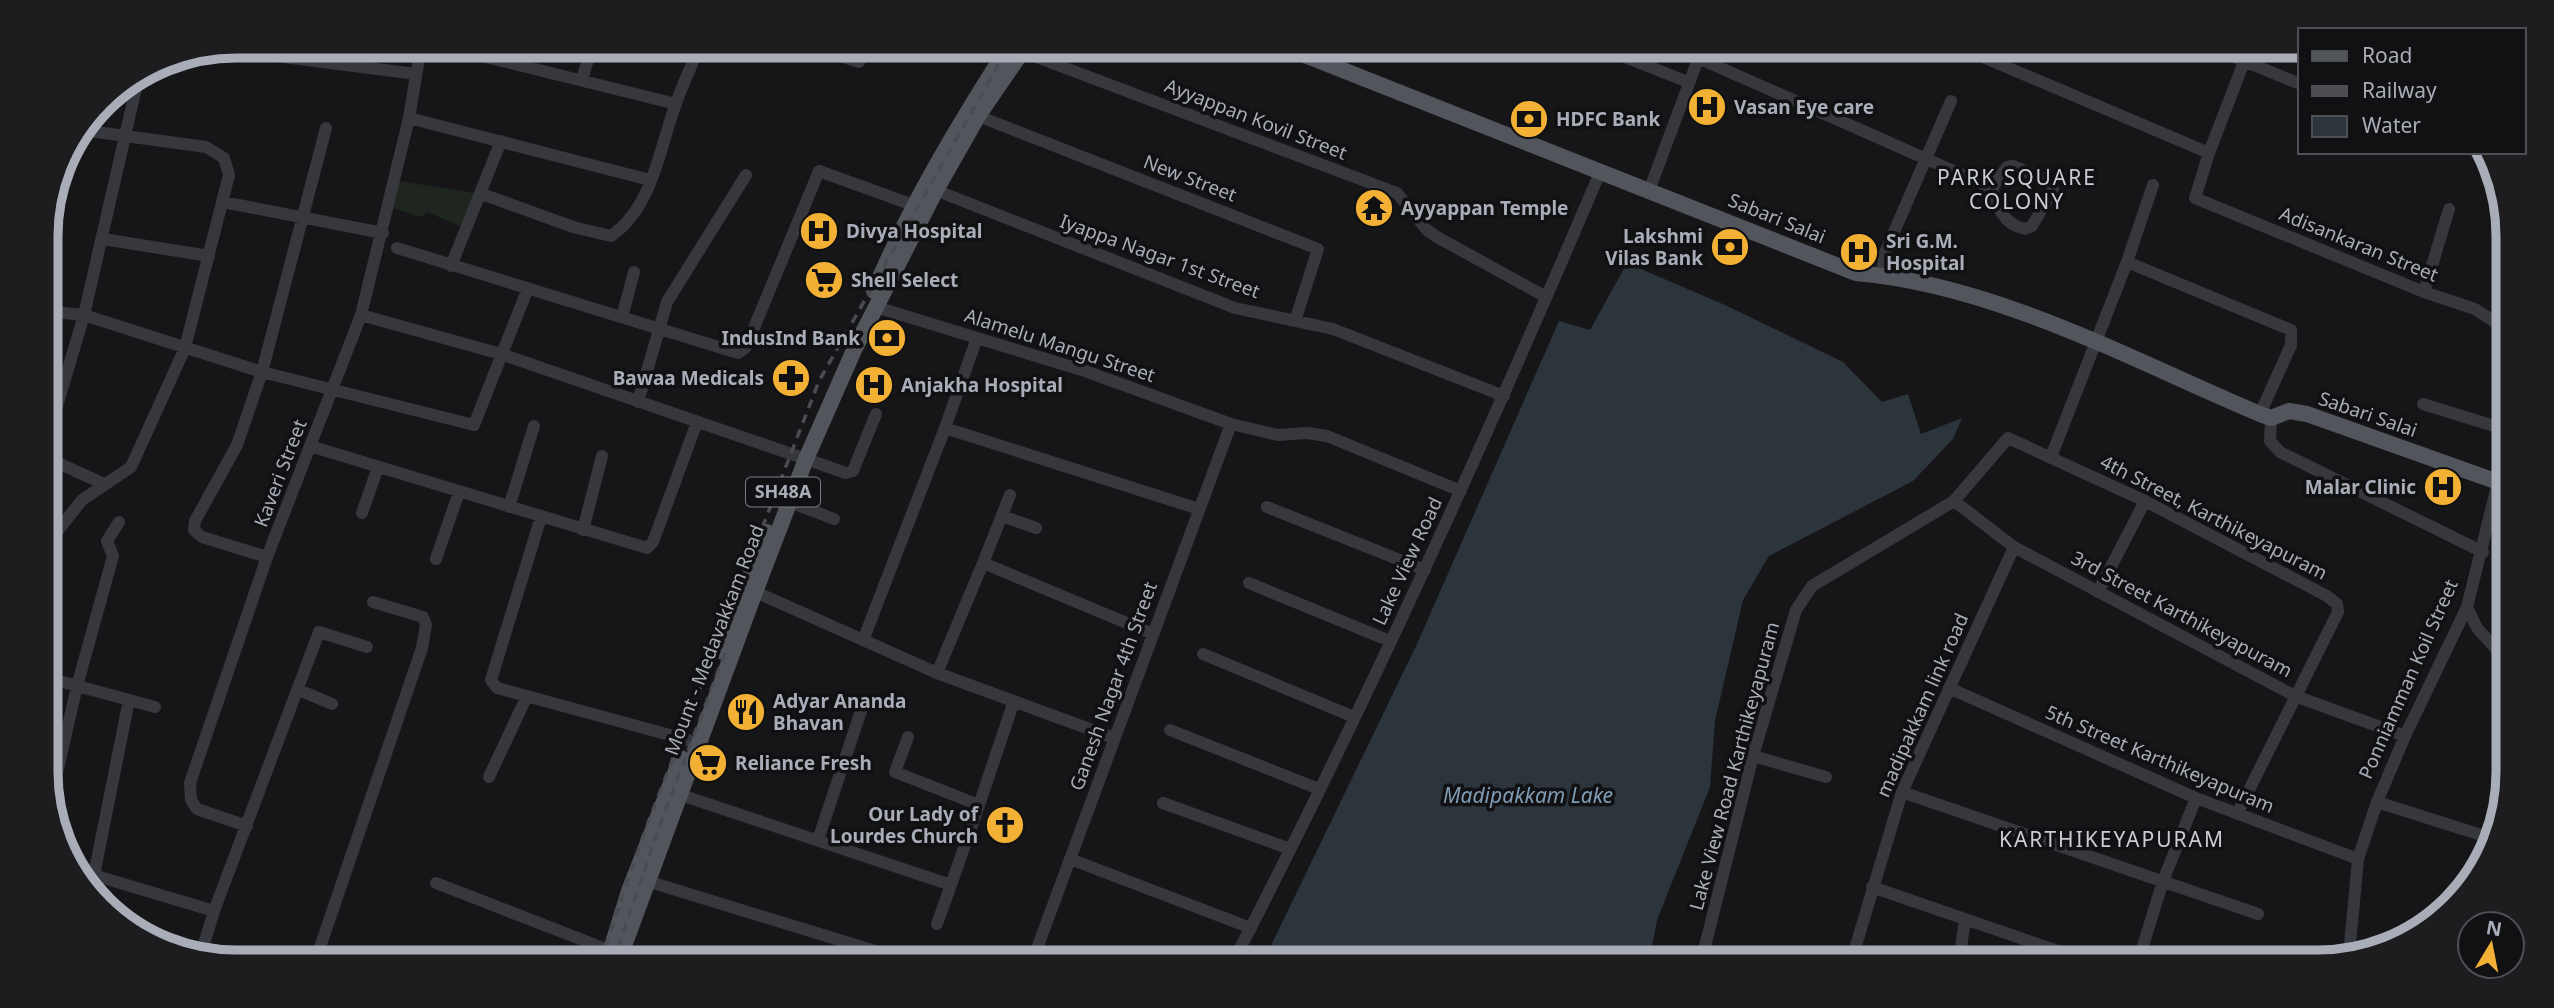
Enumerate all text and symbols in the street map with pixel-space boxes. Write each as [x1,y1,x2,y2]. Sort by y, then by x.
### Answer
legend [2298,28,2526,154]
text: Road [2362,41,2412,69]
street label: Ayyappan Kovil Street [1161,72,1351,166]
text: Railway [2362,76,2437,104]
hospital icon: Vasan Eye care [1686,86,1728,128]
place label: Vasan Eye care [1734,94,1874,120]
bank icon: HDFC Bank [1508,98,1550,140]
place label: HDFC Bank [1556,106,1660,132]
text: Water [2362,111,2421,139]
street label: New Street [1140,148,1240,208]
district label: PARK SQUARE COLONY [1937,163,2097,215]
temple icon: Ayyappan Temple [1353,187,1395,229]
street label: Sabari Salai [1725,187,1829,249]
place label: Ayyappan Temple [1401,195,1568,221]
street label: Adisankaran Street [2276,200,2442,288]
street label: Iyappa Nagar 1st Street [1057,208,1264,304]
hospital icon: Divya Hospital [798,210,840,252]
place label: Divya Hospital [846,218,983,244]
place label: Lakshmi Vilas Bank [1605,223,1703,271]
bank icon: Lakshmi Vilas Bank [1709,226,1751,268]
place label: Sri G.M. Hospital [1886,228,1965,276]
hospital icon: Sri G.M. Hospital [1838,231,1880,273]
supermarket icon: Shell Select [803,259,845,301]
place label: Shell Select [851,267,958,293]
street label: Alamelu Mangu Street [961,302,1159,388]
bank icon: IndusInd Bank [866,317,908,359]
place label: IndusInd Bank [722,325,860,351]
pharmacy icon: Bawaa Medicals [770,357,812,399]
hospital icon: Anjakha Hospital [853,364,895,406]
place label: Bawaa Medicals [613,365,764,391]
place label: Anjakha Hospital [901,372,1063,398]
street label: Sabari Salai [2315,385,2421,443]
street label: Kaveri Street [248,415,313,531]
street label: 4th Street, Karthikeyapuram [2096,448,2332,586]
hospital icon: Malar Clinic [2422,466,2464,508]
place label: Malar Clinic [2305,474,2416,500]
road number: SH48A [746,478,820,506]
street label: Lake View Road [1366,493,1448,629]
street label: Mount - Medavakkam Road [658,521,770,759]
street label: 3rd Street Karthikeyapuram [2067,545,2297,683]
street label: Ponniamman Koil Street [2352,575,2464,783]
street label: Ganesh Nagar 4th Street [1063,578,1163,794]
street label: madipakkam link road [1870,609,1974,801]
street label: Lake View Road Karthikeyapuram [1683,619,1785,913]
place label: Adyar Ananda Bhavan [773,688,906,736]
restaurant icon: Adyar Ananda Bhavan [725,691,767,733]
street label: 5th Street Karthikeyapuram [2042,699,2278,819]
supermarket icon: Reliance Fresh [687,742,729,784]
place label: Reliance Fresh [735,750,872,776]
water label: Madipakkam Lake [1443,781,1613,809]
place label: Our Lady of Lourdes Church [830,801,980,849]
church icon: Our Lady of Lourdes Church [984,804,1026,846]
district label: KARTHIKEYAPURAM [1999,825,2225,853]
north arrow [2456,910,2526,980]
text: N [2484,914,2504,942]

